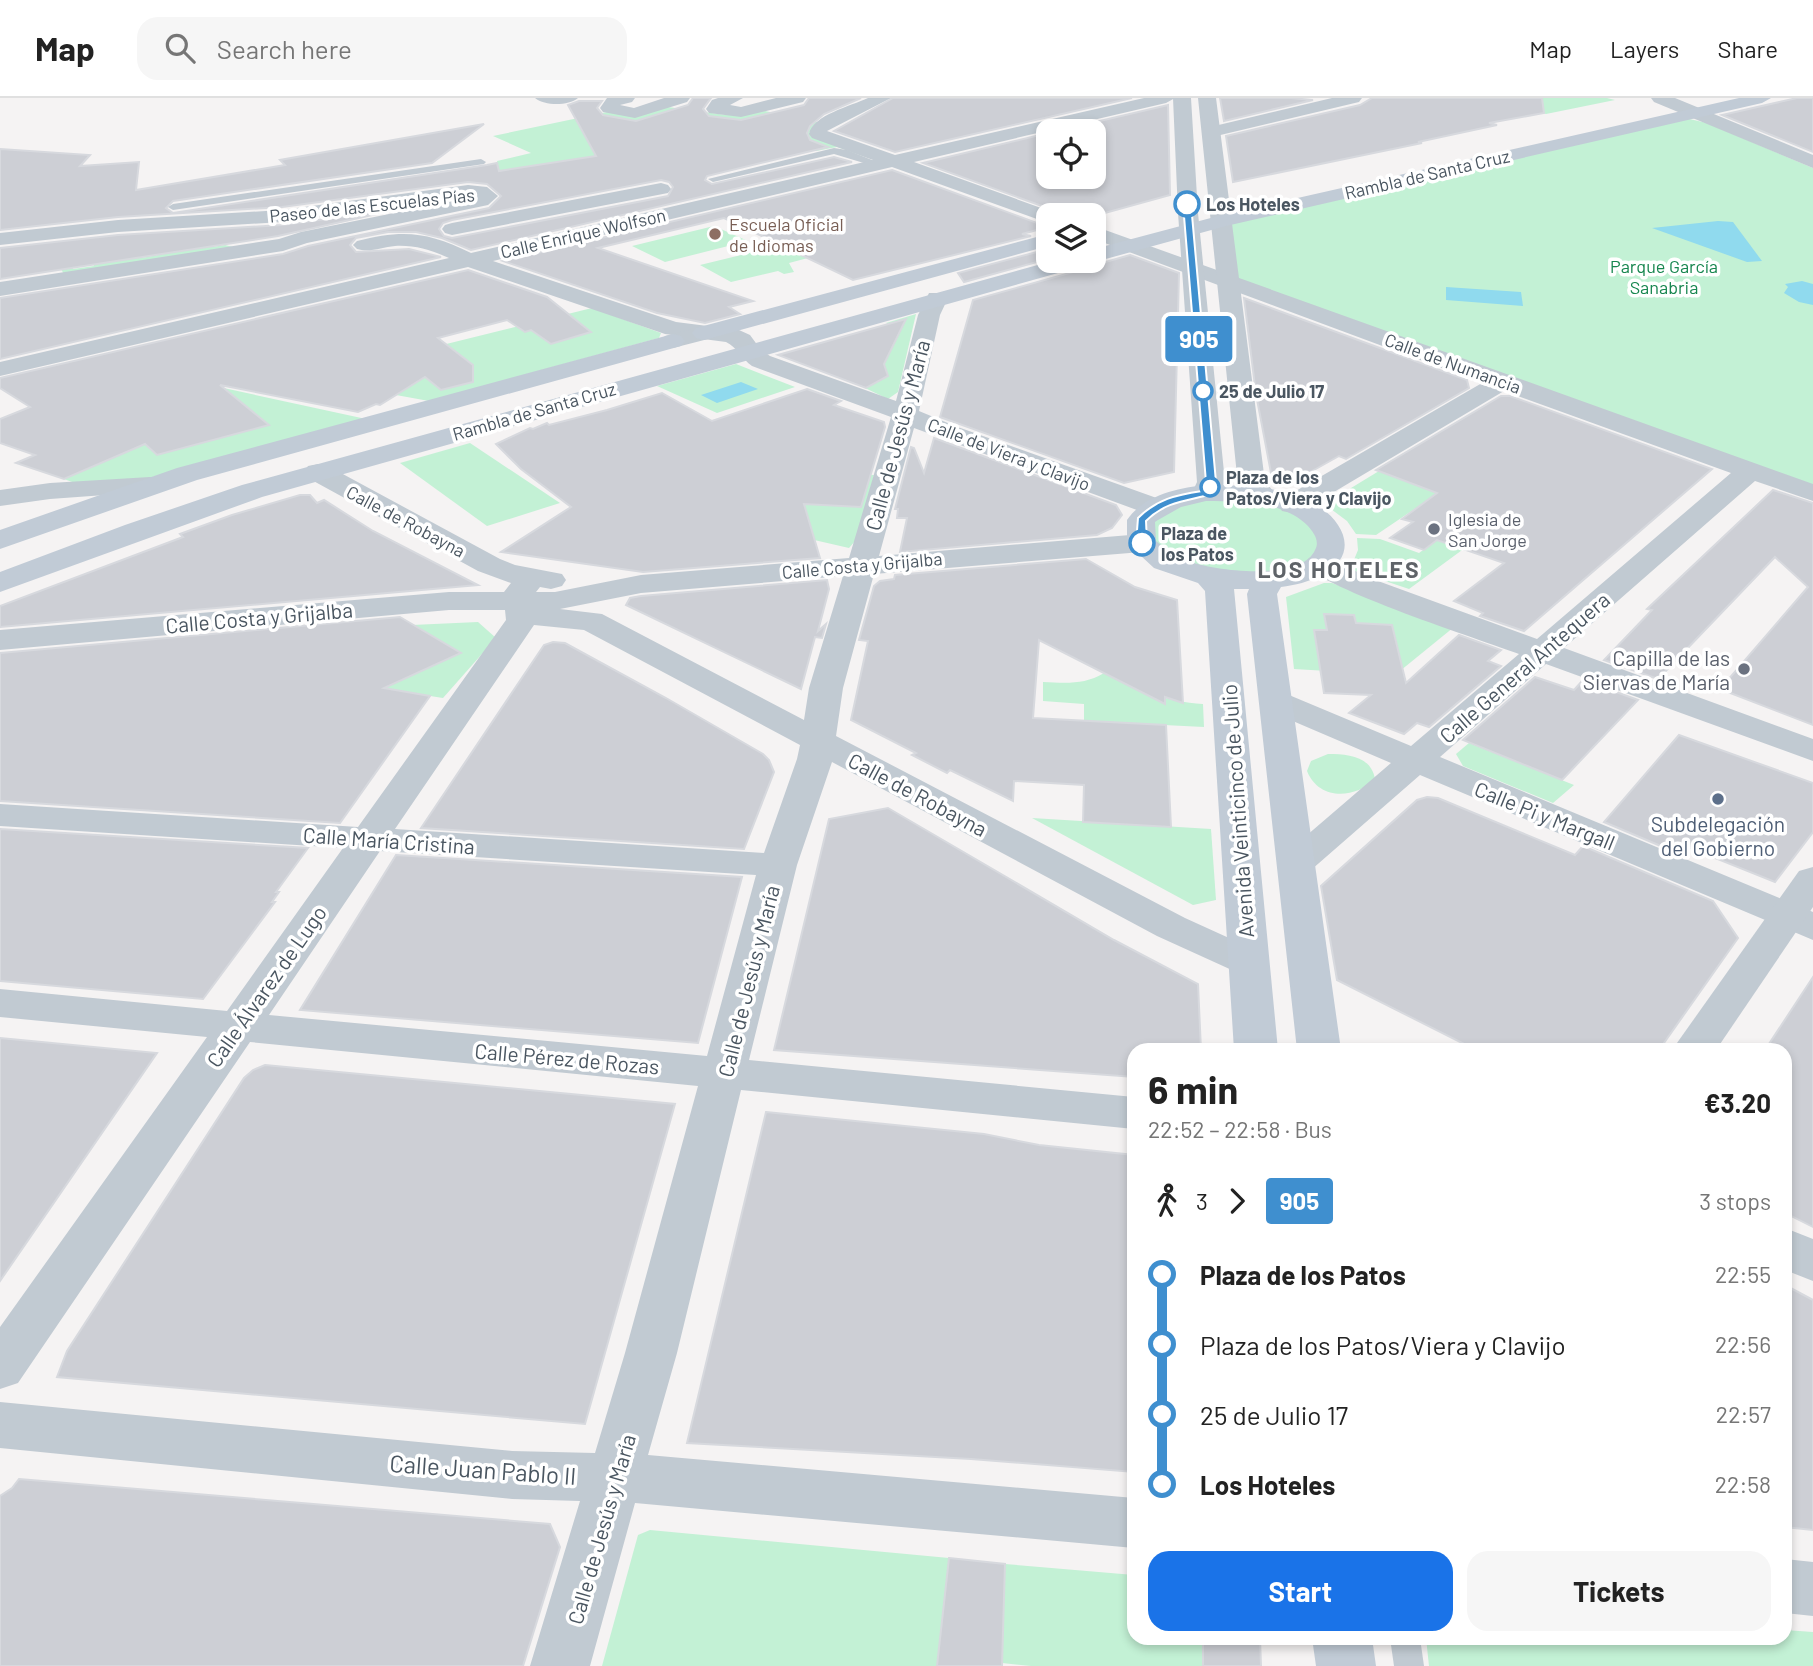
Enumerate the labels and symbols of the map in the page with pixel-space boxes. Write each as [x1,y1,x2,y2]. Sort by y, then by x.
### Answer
street label: Rambla de Santa Cruz [1342,144,1512,204]
street label: Paseo de las Escuelas Pías [268,183,476,227]
marker: Los Hoteles [1174,191,1200,217]
place label: Los Hoteles [1206,193,1300,215]
street label: Calle Enrique Wolfson [498,203,668,263]
place label: Escuela Oficial de Idiomas [729,213,844,256]
marker: Escuela Oficial de Idiomas [707,226,723,242]
park label: Parque García Sanabria [1610,255,1718,298]
line badge: 905 [1159,316,1239,362]
street label: Calle de Numancia [1382,328,1524,398]
street label: Calle de Jesús y María [859,337,935,533]
street label: Rambla de Santa Cruz [450,377,618,445]
place label: 25 de Julio 17 [1219,380,1324,402]
marker: 25 de Julio 17 [1193,381,1213,401]
street label: Calle de Viera y Clavijo [925,413,1093,495]
place label: Plaza de los Patos/Viera y Clavijo [1226,466,1392,509]
marker: Plaza de los Patos/Viera y Clavijo [1200,477,1220,497]
street label: Calle de Robayna [343,480,469,562]
place label: Iglesia de San Jorge [1448,508,1527,551]
marker: Iglesia de San Jorge [1426,521,1442,537]
place label: Plaza de los Patos [1161,522,1234,565]
marker: Plaza de los Patos [1129,530,1155,556]
street label: Calle Costa y Grijalba [781,547,943,583]
district label: LOS HOTELES [1257,555,1421,583]
street label: Calle General Antequera [1434,586,1614,748]
street label: Calle Costa y Grijalba [164,596,354,638]
place label: Capilla de las Siervas de María [1583,645,1730,694]
marker: Capilla de las Siervas de María [1736,661,1752,677]
street label: Avenida Veinticinco de Julio [1216,683,1258,939]
street label: Calle de Robayna [844,747,992,841]
street label: Calle Pi y Margall [1471,775,1619,855]
marker: Subdelegación del Gobierno [1710,791,1726,807]
place label: Subdelegación del Gobierno [1651,811,1785,860]
street label: Calle María Cristina [302,822,476,858]
street label: Calle de Jesús y María [712,883,784,1079]
street label: Calle Álvarez de Lugo [201,900,331,1072]
street label: Calle Pérez de Rozas [474,1037,660,1079]
street label: Calle de Jesús y María [562,1431,640,1627]
street label: Calle Juan Pablo II [389,1448,577,1490]

